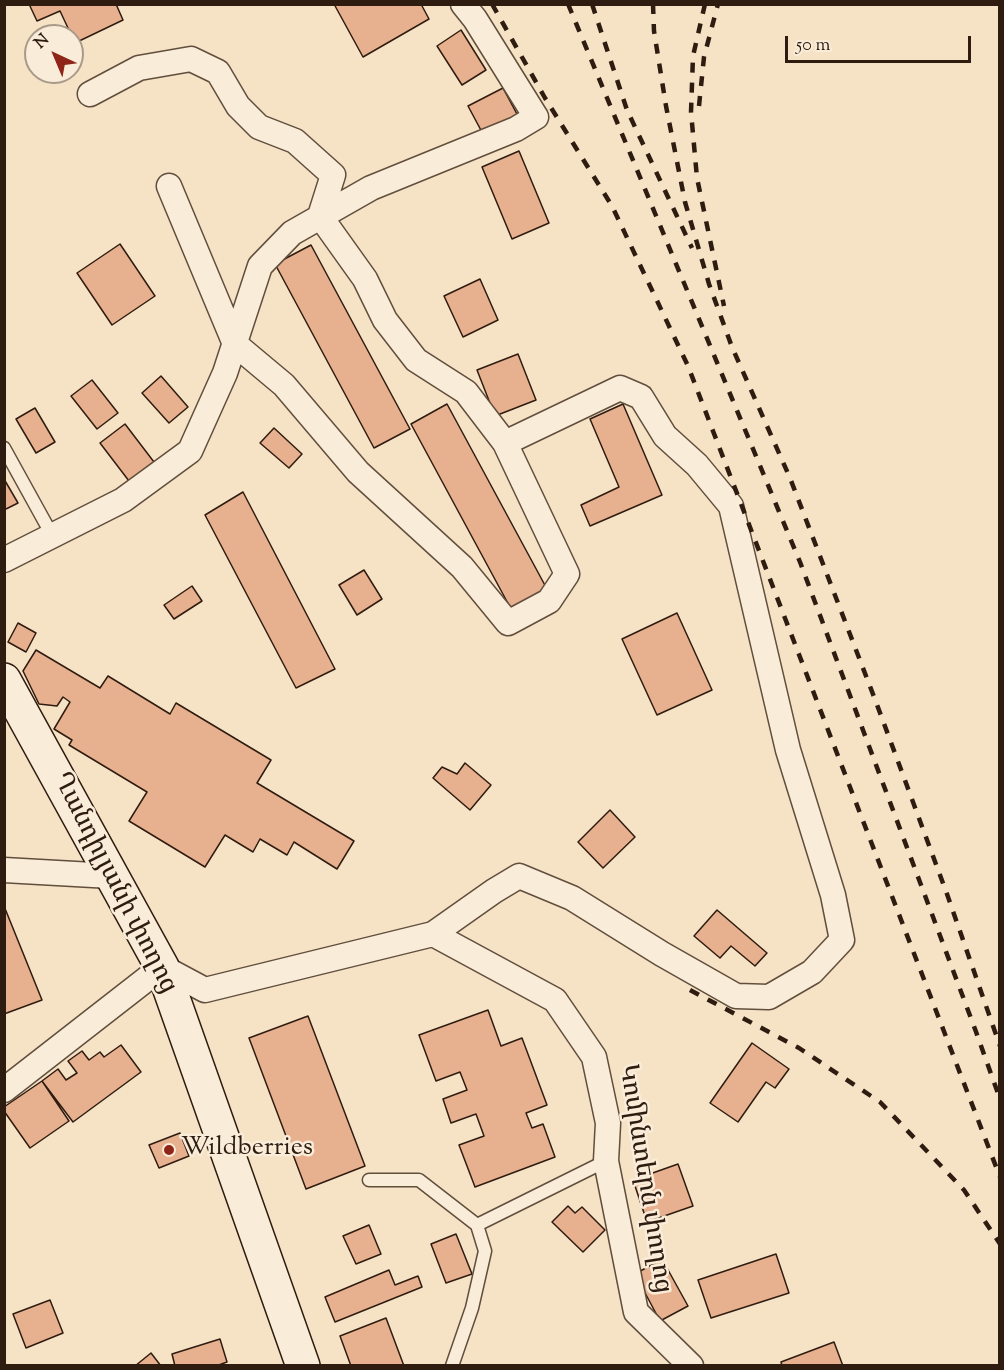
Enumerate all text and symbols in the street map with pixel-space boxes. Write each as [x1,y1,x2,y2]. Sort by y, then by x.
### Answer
north arrow [24,24,84,84]
scale bar [788,24,974,62]
text: N [30,29,55,55]
text: 50 m [796,33,830,59]
street label: Ղանդիլյանի փողոց [44,768,182,1000]
street label: Կոմինտերն փողոց [609,1062,677,1296]
place label: Wildberries [181,1134,313,1166]
marker: Wildberries [162,1143,176,1157]

